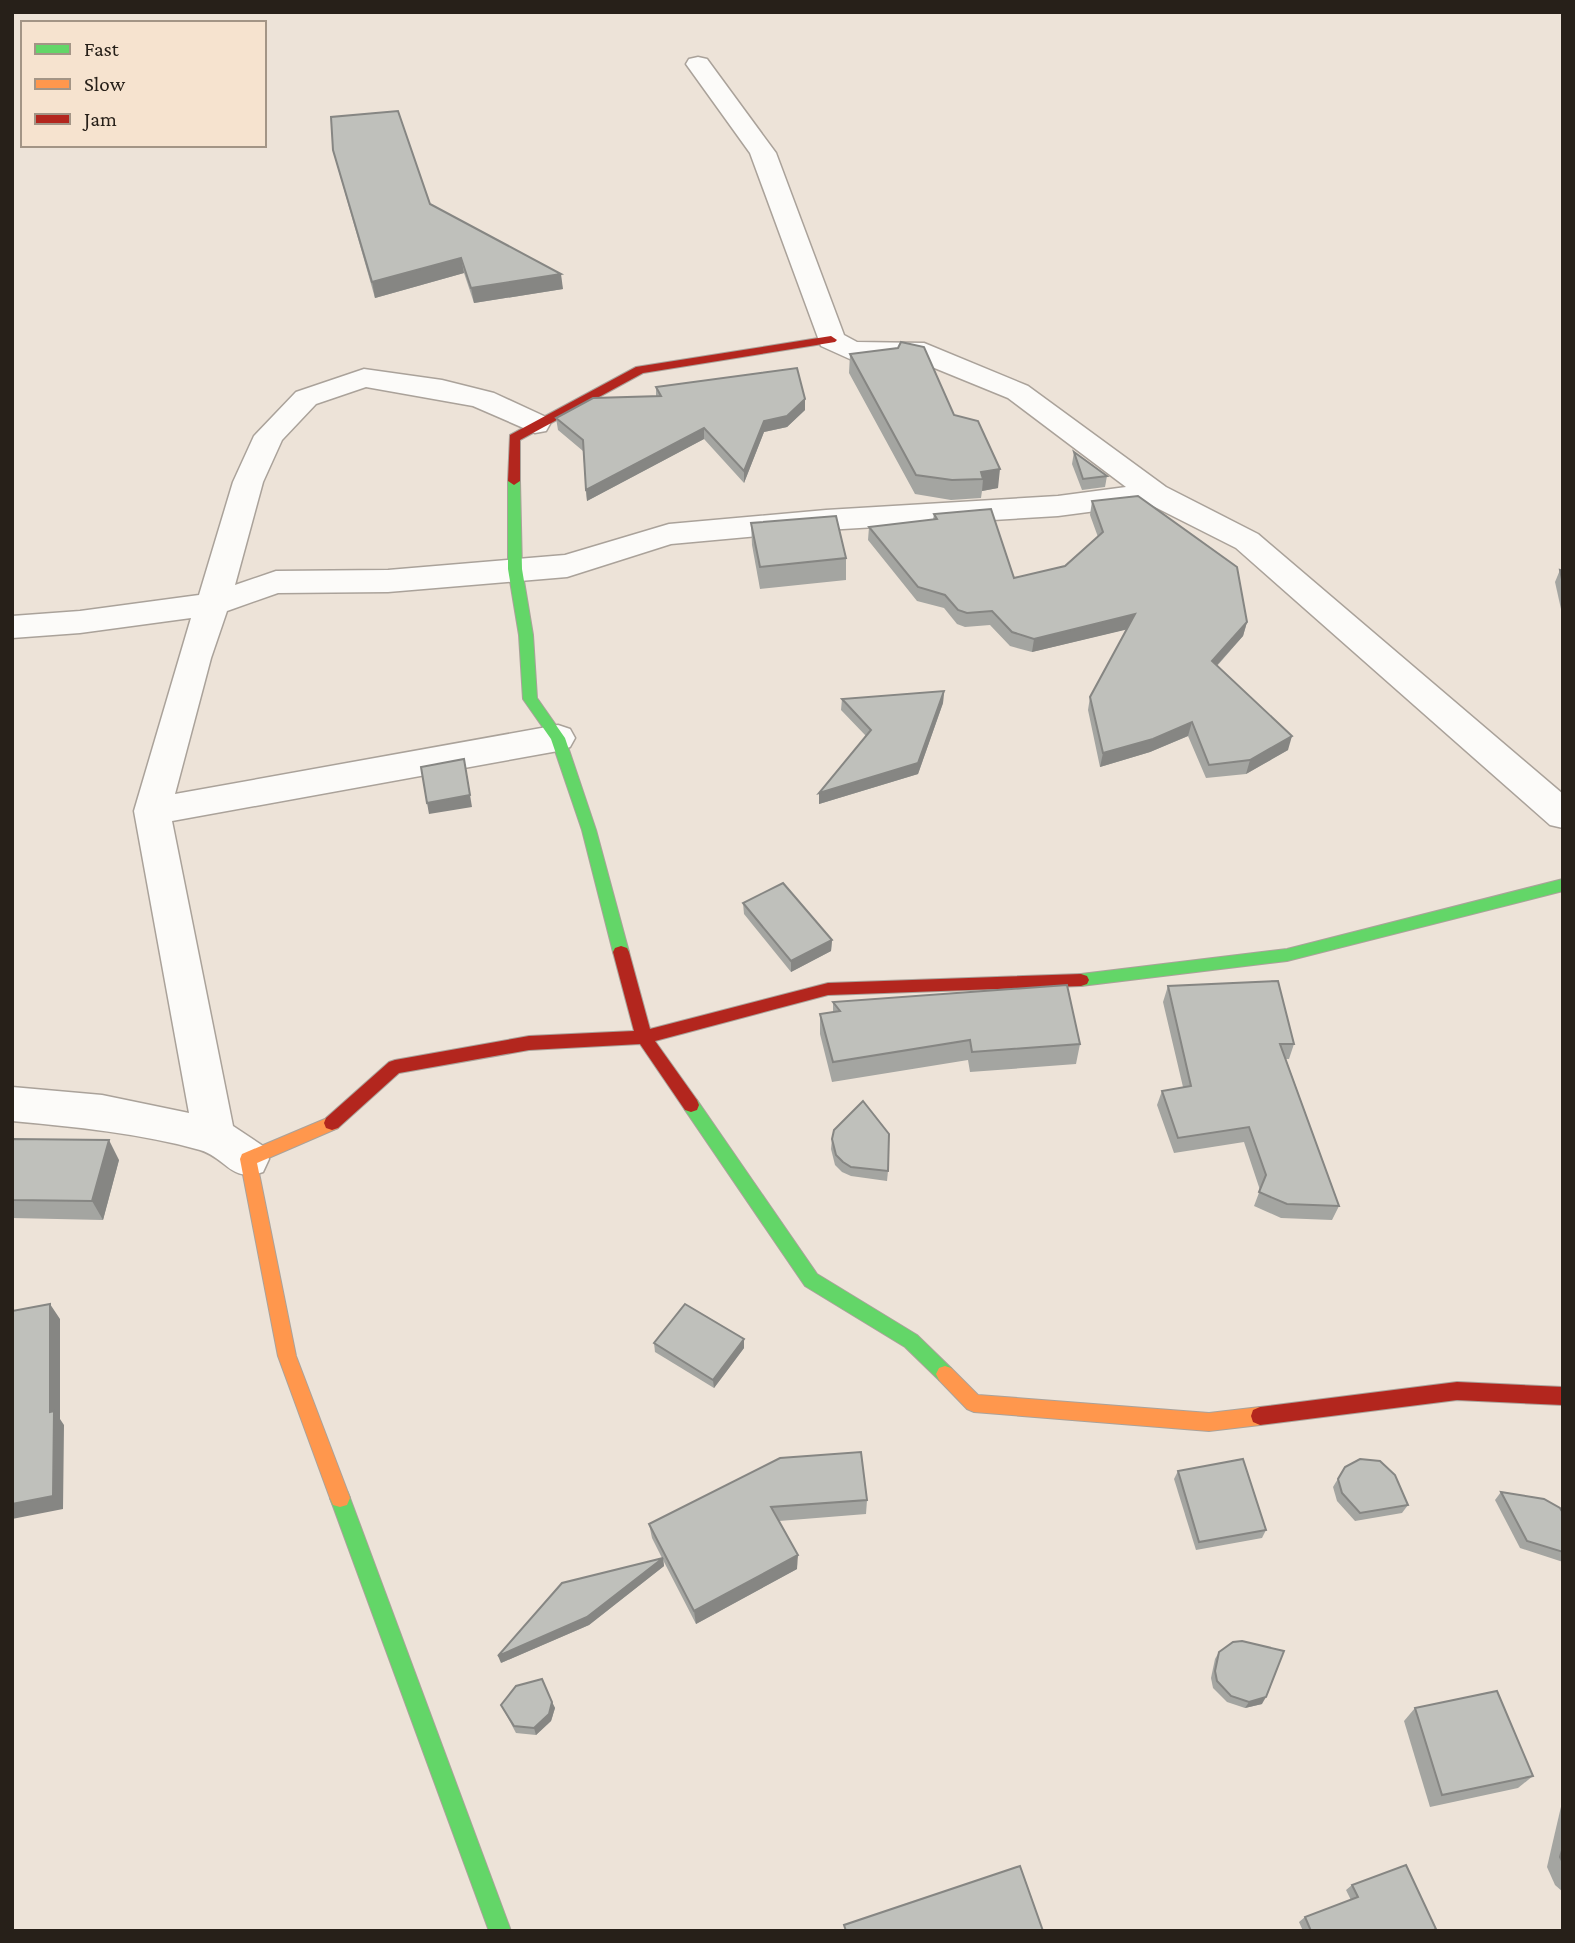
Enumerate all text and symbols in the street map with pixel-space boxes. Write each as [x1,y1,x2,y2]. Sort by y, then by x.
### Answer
legend [21,21,266,147]
text: Fast [84,37,120,61]
text: Slow [84,72,126,96]
text: Jam [82,107,117,131]

